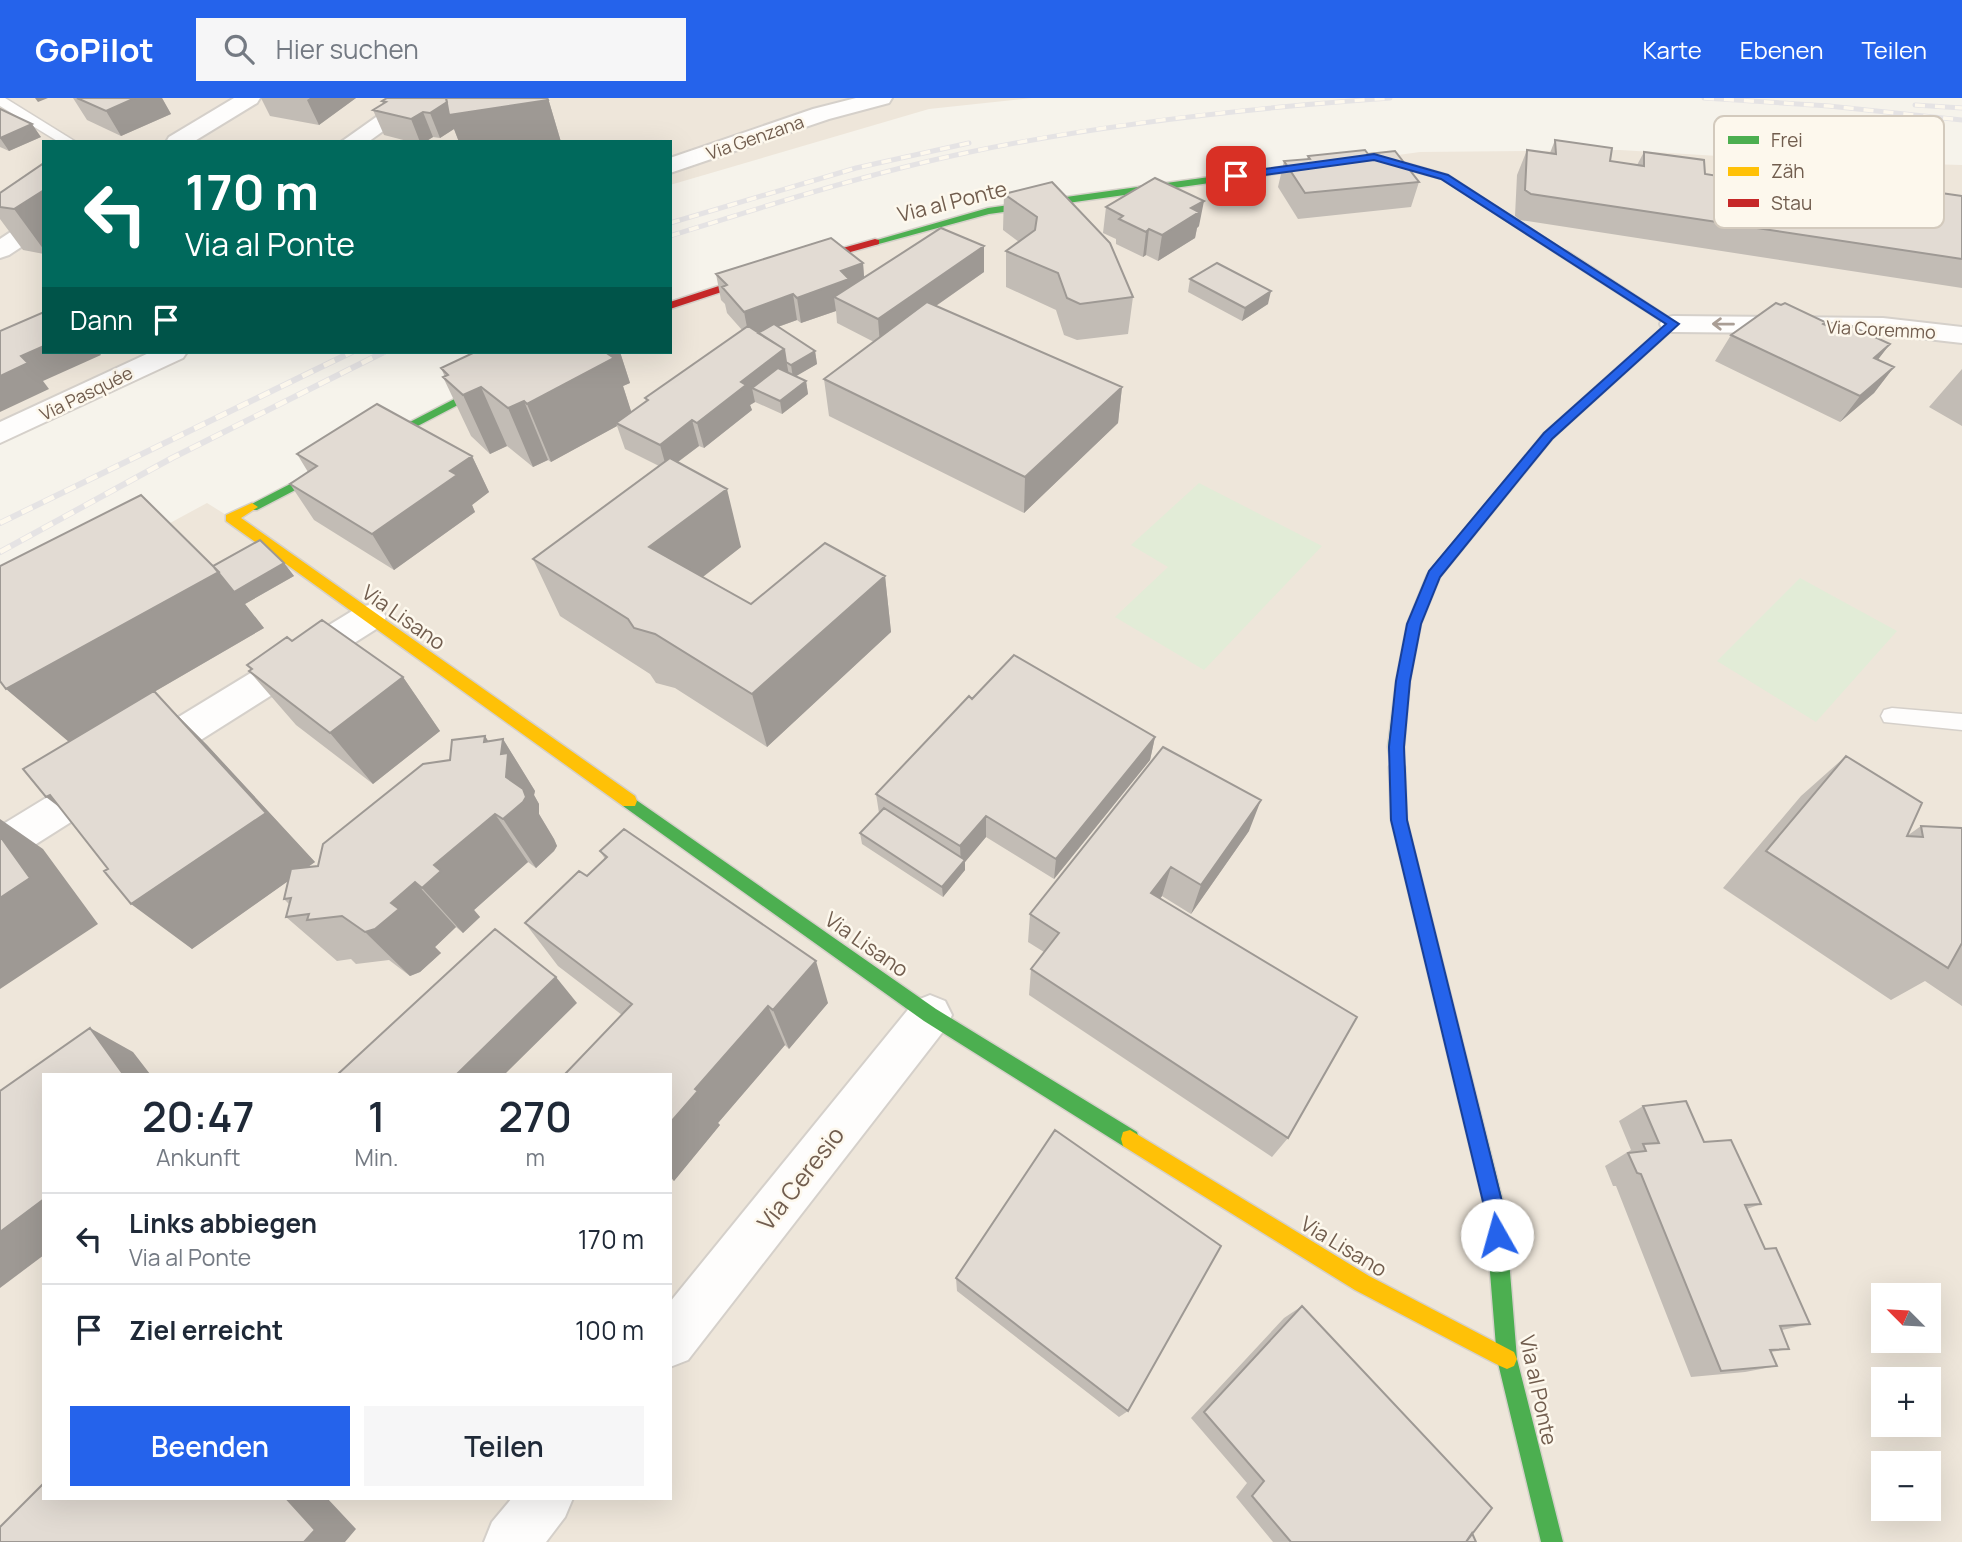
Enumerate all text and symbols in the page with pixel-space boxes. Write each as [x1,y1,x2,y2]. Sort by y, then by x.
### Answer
search box [196,18,686,81]
text: GoPilot [35,27,154,72]
icon: search [220,30,258,68]
text: Hier suchen [276,31,419,67]
text: Karte [1642,33,1702,66]
text: Ebenen [1740,33,1823,66]
text: Teilen [1861,33,1927,66]
street label: Via Genzana [703,109,807,165]
legend [1714,116,1944,228]
text: Frei [1771,127,1803,153]
pin [1206,146,1266,206]
icon: arrive [1217,157,1255,195]
text: 170 m [185,158,319,225]
text: Zäh [1771,158,1805,184]
icon: left [70,168,161,259]
street label: Via al Ponte [894,174,1010,228]
text: Stau [1771,190,1812,216]
text: Via al Ponte [185,222,355,266]
icon: arrive [147,301,185,339]
text: Dann [70,302,133,338]
street label: Via Coremmo [1826,314,1936,344]
one-way arrow [1712,317,1735,331]
street label: Via Pasquée [36,360,136,426]
street label: Via Lisano [357,578,451,656]
street label: Via Lisano [820,905,914,983]
text: 20:47 [142,1087,255,1145]
text: 1 [368,1087,385,1145]
text: 270 [499,1087,572,1145]
street label: Via Ceresio [749,1119,851,1237]
text: Ankunft [156,1141,240,1173]
text: Min. [354,1141,399,1173]
text: m [526,1141,545,1173]
position arrow [1460,1198,1534,1272]
text: Links abbiegen [129,1205,317,1241]
street label: Via Lisano [1296,1209,1392,1283]
icon: left [70,1220,108,1258]
text: 170 m [578,1221,644,1257]
text: Via al Ponte [129,1241,251,1273]
north arrow [1871,1283,1941,1353]
map controls [1871,1283,1941,1521]
icon: arrive [70,1311,108,1349]
text: Ziel erreicht [129,1312,283,1348]
text: 100 m [575,1312,644,1348]
street label: Via al Ponte [1514,1333,1564,1447]
button: + [1871,1367,1941,1437]
button: Beenden [70,1406,350,1486]
button: Teilen [364,1406,644,1486]
button: − [1871,1451,1941,1521]

